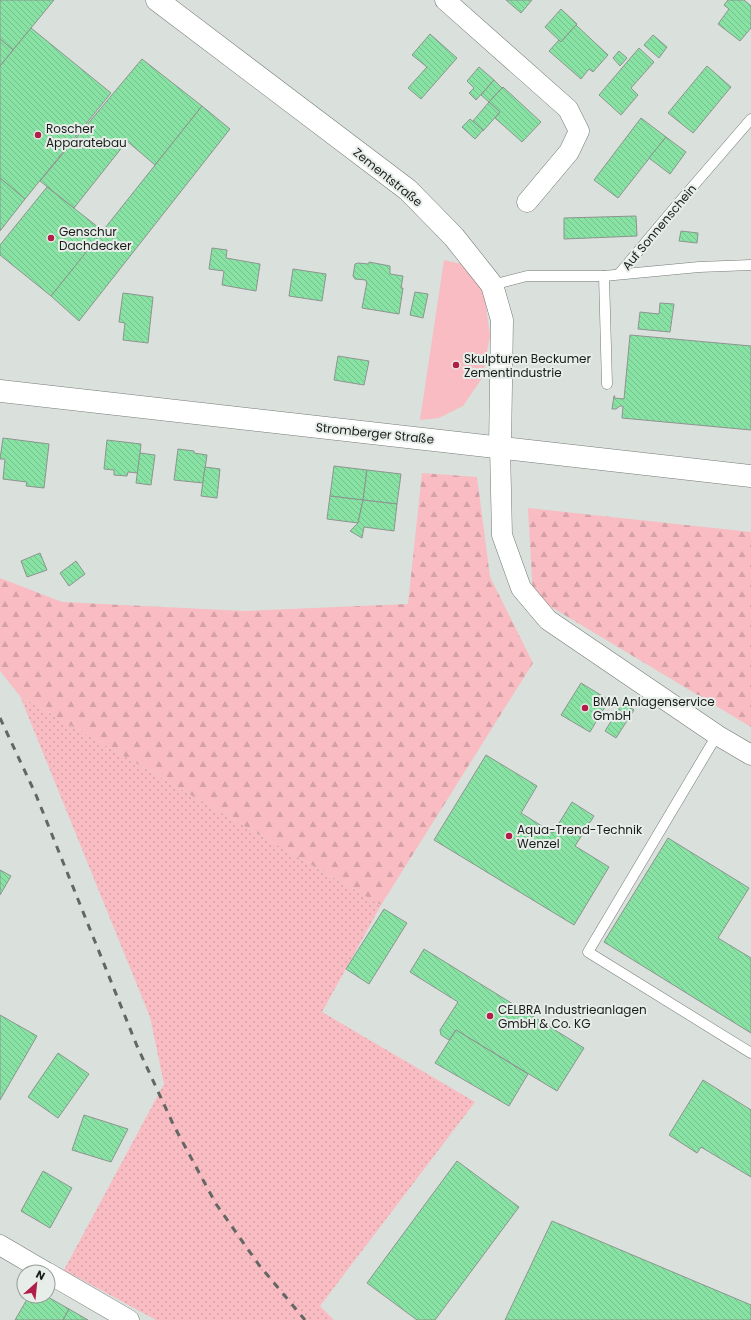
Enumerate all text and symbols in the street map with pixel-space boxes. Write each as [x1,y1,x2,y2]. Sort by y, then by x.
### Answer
place label: Roscher Apparatebau [46,120,127,151]
marker: Roscher Apparatebau [33,130,43,140]
street label: Zementstraße [350,144,426,210]
street label: Auf Sonnenschein [618,180,700,274]
place label: Genschur Dachdecker [59,223,132,254]
marker: Genschur Dachdecker [46,233,56,243]
place label: Skulpturen Beckumer Zementindustrie [464,350,592,381]
marker: Skulpturen Beckumer Zementindustrie [451,360,461,370]
street label: Stromberger Straße [315,418,435,448]
place label: BMA Anlagenservice GmbH [593,693,715,724]
marker: BMA Anlagenservice GmbH [580,703,590,713]
place label: Aqua-Trend-Technik Wenzel [517,821,643,852]
marker: Aqua-Trend-Technik Wenzel [504,831,514,841]
place label: CELBRA Industrieanlagen GmbH & Co. KG [498,1001,647,1032]
marker: CELBRA Industrieanlagen GmbH & Co. KG [485,1011,495,1021]
north arrow [16,1264,56,1304]
text: N [33,1266,48,1284]

